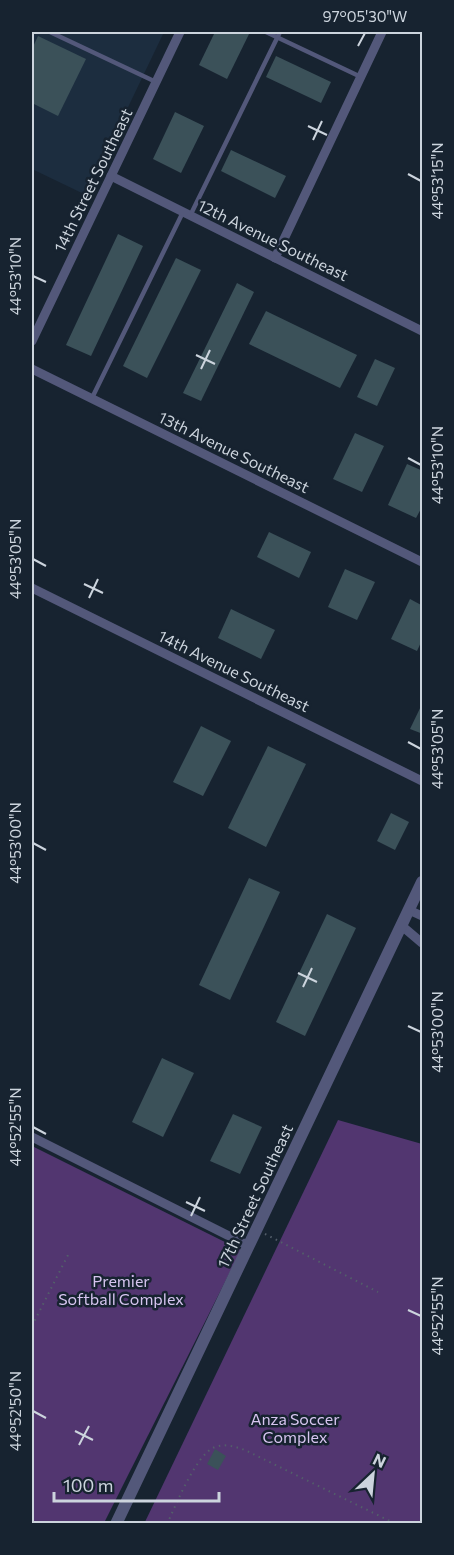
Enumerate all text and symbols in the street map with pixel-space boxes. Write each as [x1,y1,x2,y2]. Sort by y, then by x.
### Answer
text: 97°05'30"W [323,7,407,25]
street label: 14th Street Southeast [49,104,136,255]
text: 44°53'15"N [428,142,446,220]
street label: 12th Avenue Southeast [195,195,352,284]
text: 44°53'10"N [6,237,24,315]
street label: 13th Avenue Southeast [156,407,313,497]
text: 44°53'10"N [428,426,446,504]
text: 44°53'05"N [6,519,24,599]
street label: 14th Avenue Southeast [156,626,313,716]
text: 44°53'05"N [428,709,446,789]
text: 44°53'00"N [6,802,24,884]
text: 44°53'00"N [428,991,446,1073]
text: 44°52'55"N [6,1087,24,1167]
street label: 17th Street Southeast [213,1120,296,1271]
park label: Premier Softball Complex [58,1271,184,1308]
text: 44°52'55"N [428,1276,446,1356]
text: 44°52'50"N [6,1371,24,1451]
park label: Anza Soccer Complex [250,1409,340,1446]
north arrow [343,1444,403,1504]
text: N [370,1449,389,1471]
scale bar [54,1465,219,1503]
text: 100 m [63,1474,113,1496]

